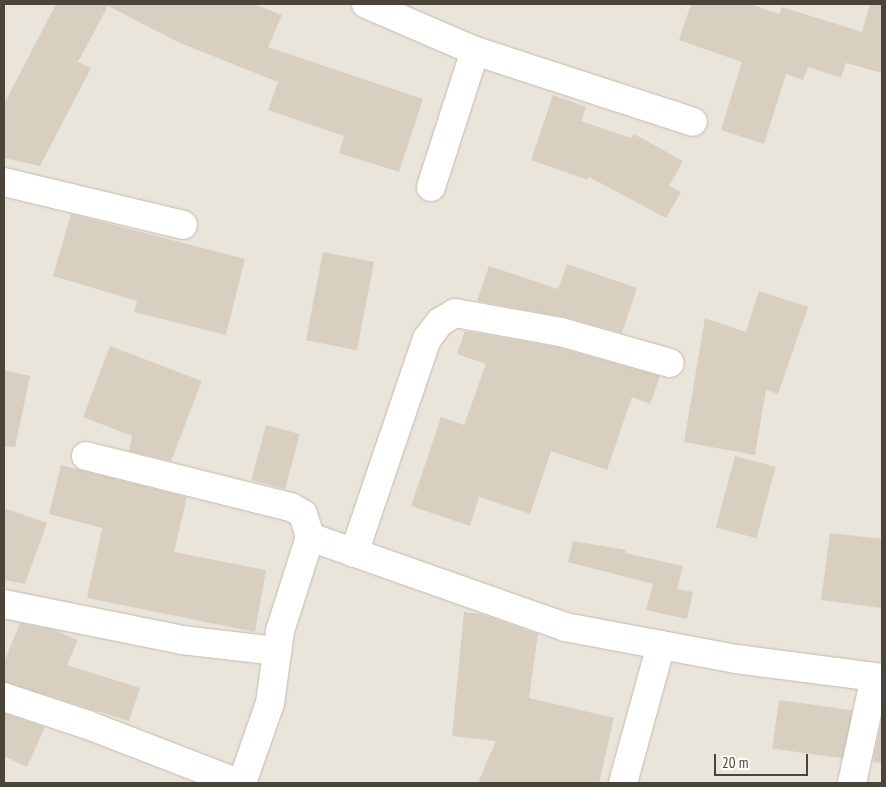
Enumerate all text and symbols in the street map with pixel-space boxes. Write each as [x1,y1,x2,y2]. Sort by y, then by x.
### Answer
scale bar [716,744,810,776]
text: 20 m [722,753,748,772]

